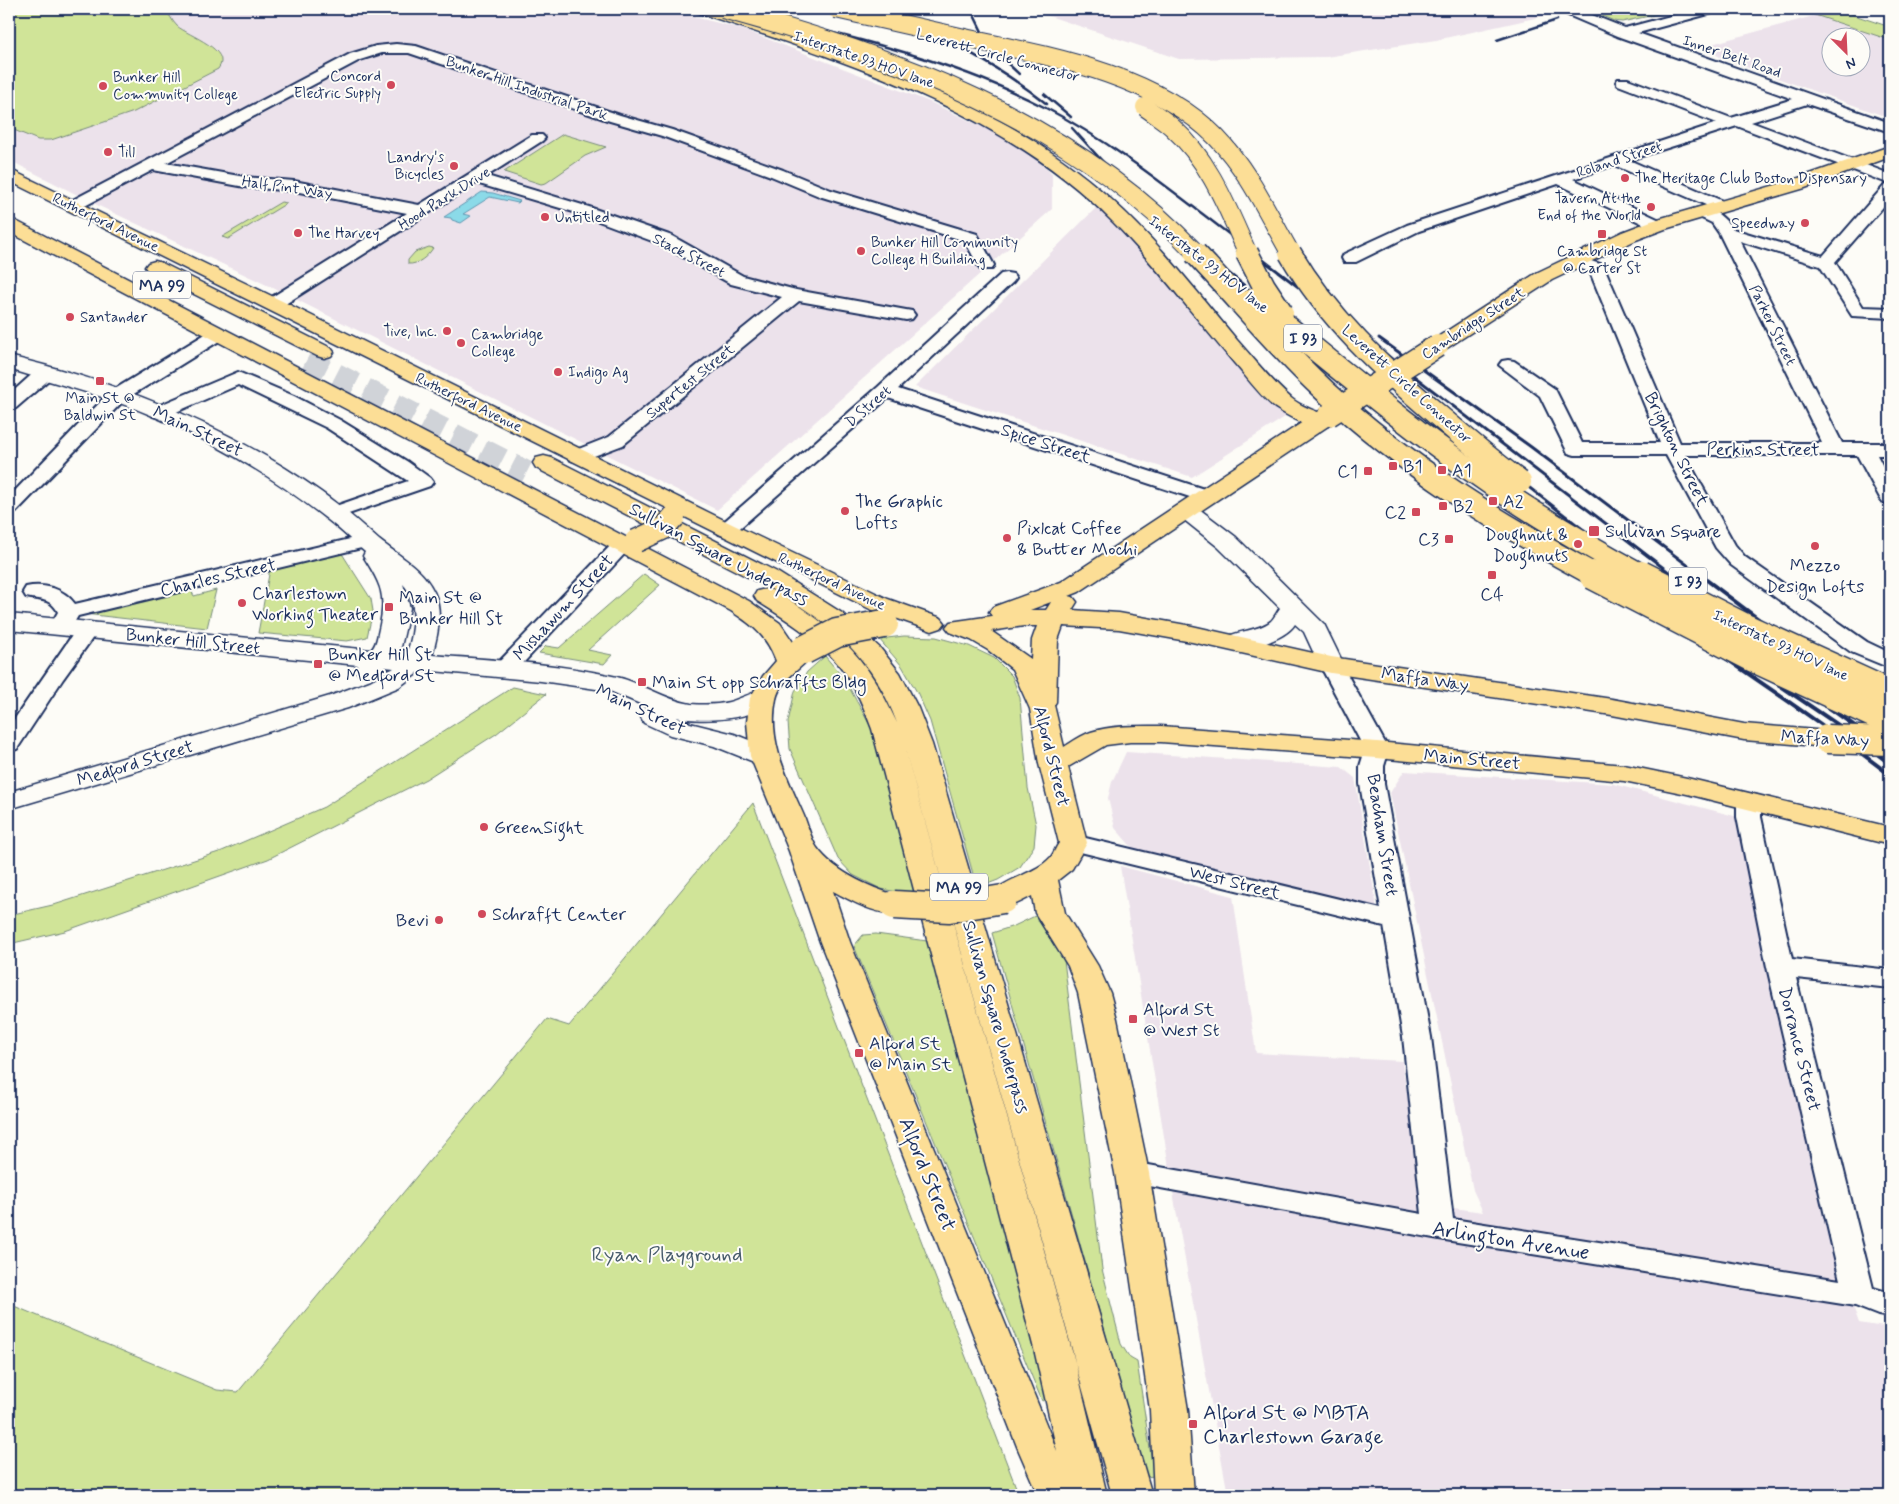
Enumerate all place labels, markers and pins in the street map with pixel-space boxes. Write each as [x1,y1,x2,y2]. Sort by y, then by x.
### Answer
place label: Concord Electric Supply [294,67,381,104]
place label: Bunker Hill Community College [113,68,238,105]
marker: Concord Electric Supply [385,79,397,91]
marker: Bunker Hill Community College [97,80,109,92]
place label: Till [118,143,135,163]
marker: Till [102,146,114,158]
place label: Landry's Bicycles [387,148,444,185]
marker: Landry's Bicycles [448,160,460,172]
place label: The Heritage Club Boston Dispensary [1635,169,1867,190]
marker: The Heritage Club Boston Dispensary [1619,172,1631,184]
place label: Tavern At the End of the World [1537,189,1641,226]
marker: Tavern At the End of the World [1645,201,1657,213]
place label: Untitled [555,208,610,228]
marker: Untitled [539,211,551,223]
place label: Speedway [1731,214,1795,234]
marker: Speedway [1799,217,1811,229]
place label: The Harvey [308,224,379,244]
marker: The Harvey [292,227,304,239]
marker: Cambridge St @ Carter St [1596,228,1608,240]
place label: Bunker Hill Community College H Building [871,233,1018,270]
place label: Cambridge St @ Carter St [1557,242,1648,279]
marker: Bunker Hill Community College H Building [855,245,867,257]
place label: Santander [80,308,148,328]
marker: Santander [64,311,76,323]
place label: Tive, Inc. [383,322,437,342]
marker: Tive, Inc. [441,325,453,337]
place label: Cambridge College [471,325,543,362]
marker: Cambridge College [455,337,467,349]
place label: Indigo Ag [568,363,628,384]
marker: Indigo Ag [552,366,564,378]
marker: Main St @ Baldwin St [94,375,106,387]
place label: Main St @ Baldwin St [64,389,136,426]
place label: B1 [1403,455,1422,479]
place label: A1 [1452,459,1472,483]
place label: C1 [1337,460,1358,484]
marker: B1 [1387,460,1399,472]
marker: A1 [1436,464,1448,476]
marker: C1 [1362,465,1374,477]
place label: The Graphic Lofts [855,490,943,535]
place label: A2 [1503,490,1524,514]
place label: B2 [1453,495,1473,519]
marker: A2 [1487,495,1499,507]
marker: B2 [1437,500,1449,512]
place label: C2 [1384,501,1406,525]
marker: The Graphic Lofts [839,505,851,517]
marker: C2 [1410,506,1422,518]
place label: Pixlcat Coffee & Butter Mochi [1017,517,1137,562]
place label: Sullivan Square [1605,520,1721,544]
place label: Doughnut & Doughnuts [1484,523,1568,570]
marker: Sullivan Square [1587,524,1601,538]
place label: C3 [1418,528,1439,552]
marker: Pixlcat Coffee & Butter Mochi [1001,532,1013,544]
marker: C3 [1443,533,1455,545]
marker: Doughnut & Doughnuts [1572,538,1584,550]
marker: Mezzo Design Lofts [1809,540,1821,552]
place label: Mezzo Design Lofts [1766,554,1864,600]
marker: C4 [1486,569,1498,581]
place label: Charlestown Working Theater [252,582,379,629]
place label: C4 [1480,583,1504,607]
place label: Main St @ Bunker Hill St [399,586,503,631]
marker: Charlestown Working Theater [236,597,248,609]
marker: Main St @ Bunker Hill St [383,601,395,613]
place label: Bunker Hill St @ Medford St [328,643,435,690]
marker: Bunker Hill St @ Medford St [312,658,324,670]
place label: Main St opp Schraffts Bldg [652,671,866,696]
marker: Main St opp Schraffts Bldg [636,676,648,688]
place label: GreenSight [494,816,584,842]
marker: GreenSight [478,821,490,833]
place label: Schrafft Center [492,903,626,927]
marker: Schrafft Center [476,908,488,920]
place label: Bevi [396,909,429,933]
marker: Bevi [433,914,445,926]
place label: Alford St @ West St [1143,998,1220,1043]
marker: Alford St @ West St [1127,1013,1139,1025]
place label: Alford St @ Main St [869,1032,952,1077]
marker: Alford St @ Main St [853,1047,865,1059]
place label: Alford St @ MBTA Charlestown Garage [1203,1399,1383,1453]
marker: Alford St @ MBTA Charlestown Garage [1187,1418,1199,1430]

